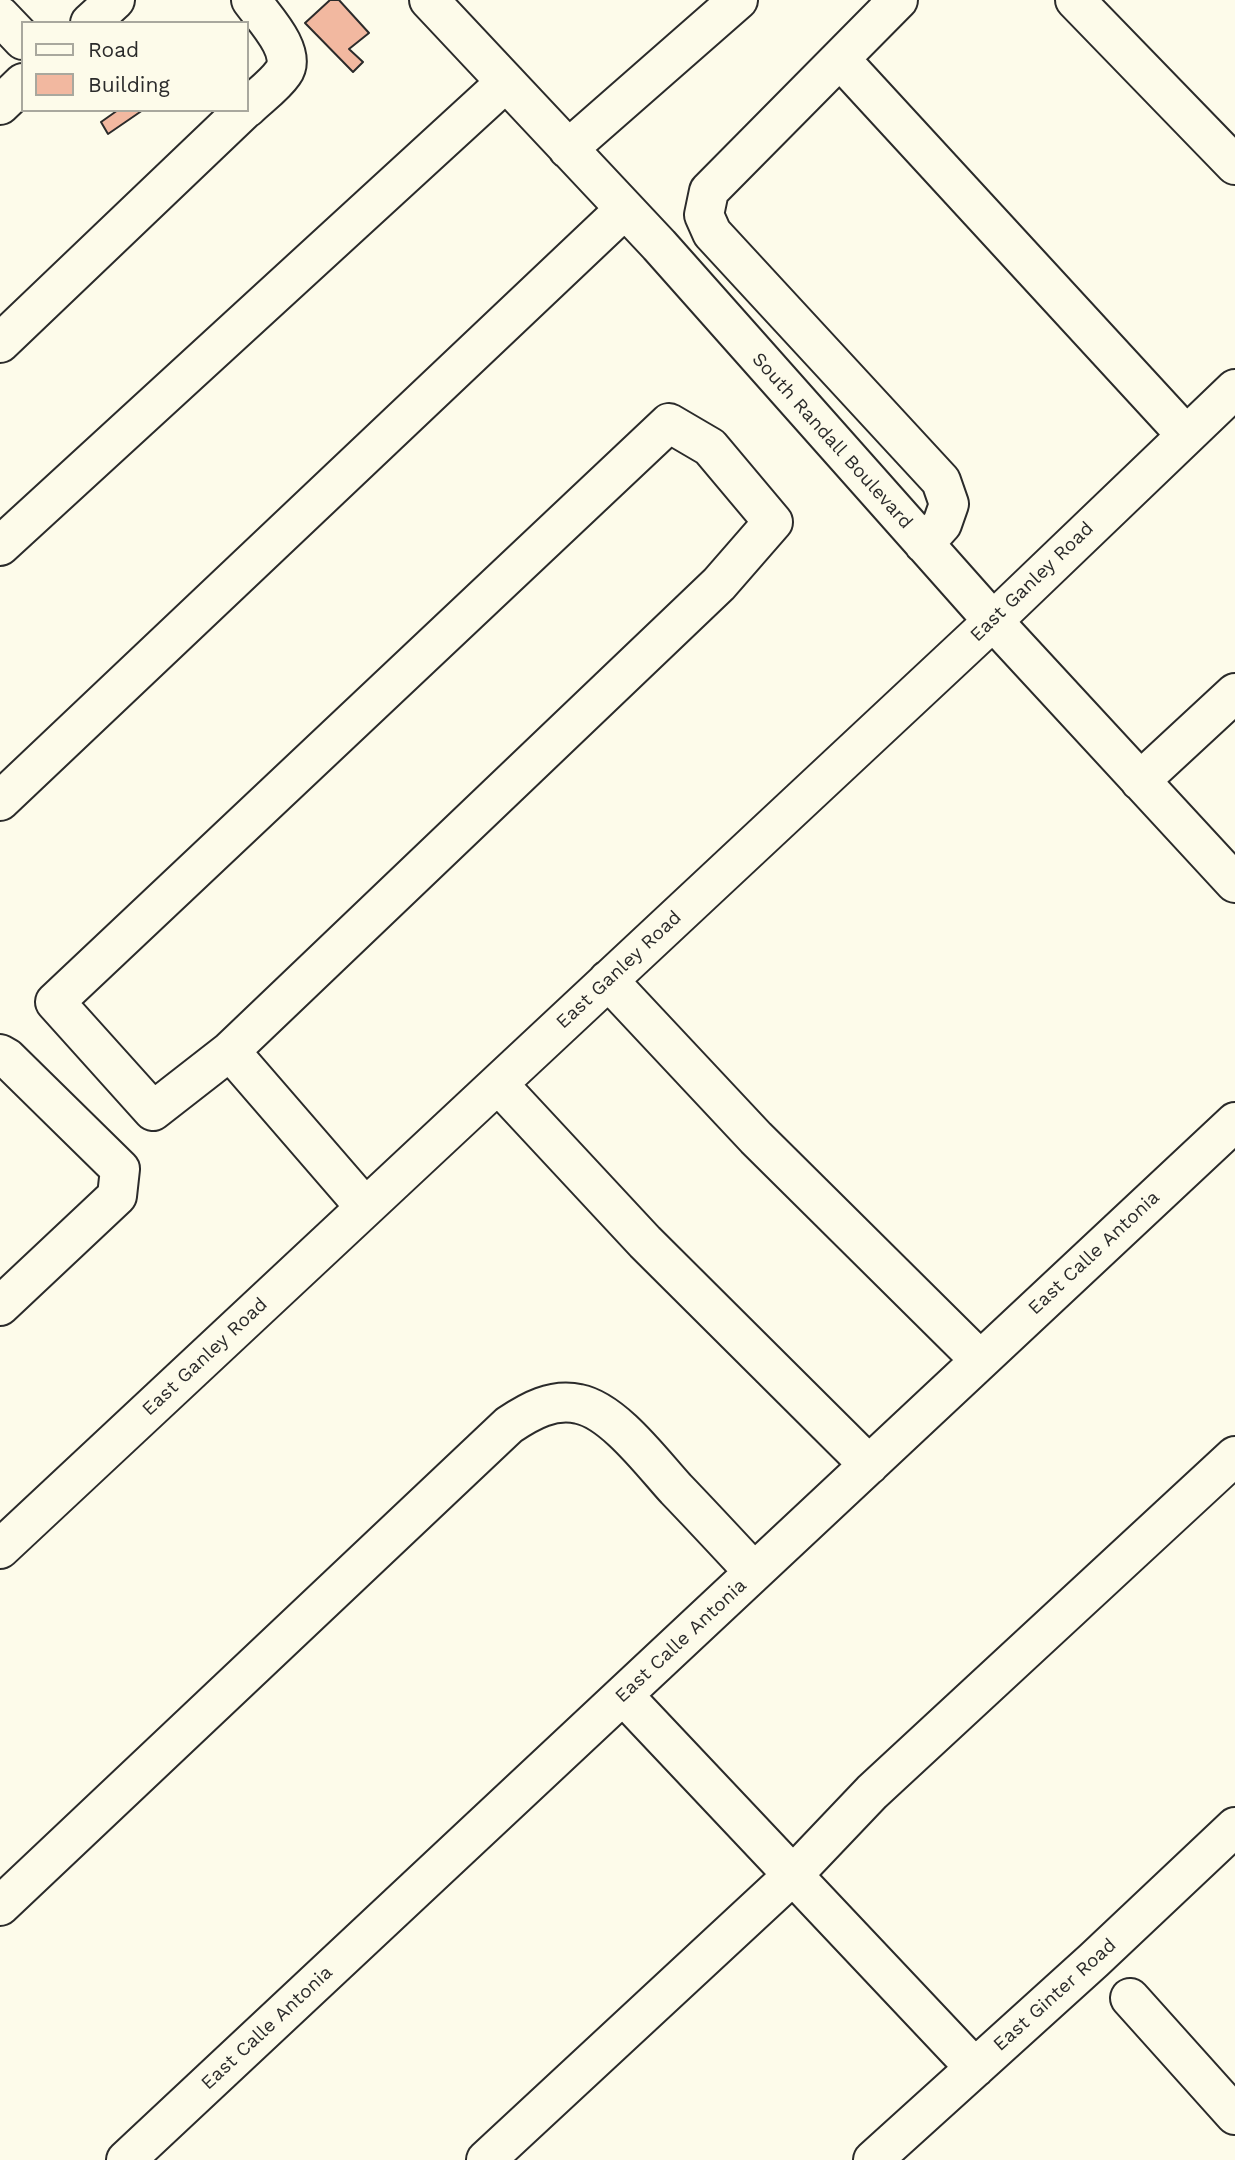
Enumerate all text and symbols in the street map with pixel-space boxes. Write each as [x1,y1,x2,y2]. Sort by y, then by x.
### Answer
legend [21,21,248,112]
text: Road [88,37,139,62]
text: Building [88,72,170,97]
street label: South Randall Boulevard [747,348,917,534]
street label: East Ganley Road [966,517,1098,647]
street label: East Ganley Road [552,906,686,1034]
street label: East Calle Antonia [1024,1186,1164,1320]
street label: East Ganley Road [138,1293,272,1421]
street label: East Calle Antonia [611,1574,751,1708]
street label: East Ginter Road [989,1934,1121,2056]
street label: East Calle Antonia [197,1961,337,2095]

